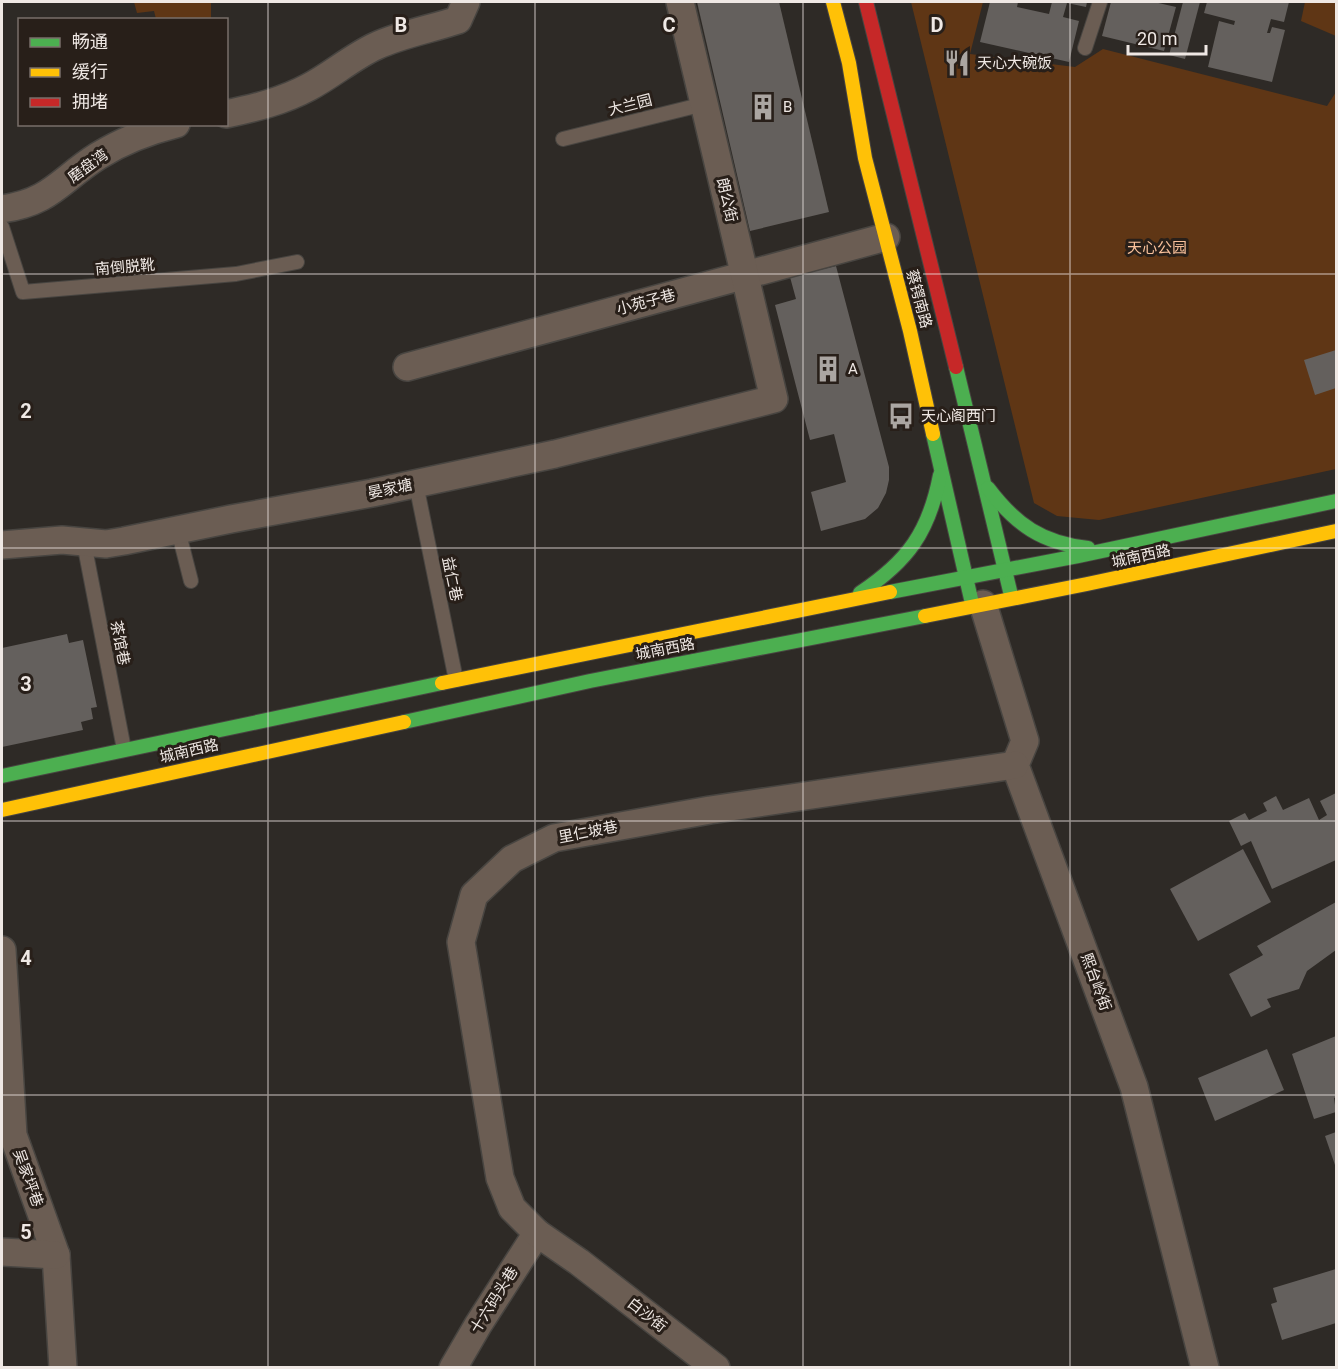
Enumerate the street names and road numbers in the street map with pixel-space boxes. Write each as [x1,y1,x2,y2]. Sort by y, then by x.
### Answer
street label: 大兰园 [606,91,654,119]
street label: 磨盘湾 [65,145,111,187]
street label: 朗公街 [713,176,741,224]
street label: 南倒脱靴 [94,255,156,279]
street label: 蔡锷南路 [903,268,935,330]
street label: 小苑子巷 [615,286,677,318]
street label: 晏家塘 [366,476,414,502]
street label: 城南西路 [1110,541,1172,571]
street label: 益仁巷 [439,555,465,603]
street label: 茶馆巷 [107,619,133,667]
street label: 城南西路 [634,634,696,664]
street label: 城南西路 [158,735,220,767]
street label: 里仁坡巷 [557,817,619,847]
street label: 熙台岭街 [1077,951,1115,1013]
street label: 吴家坪巷 [9,1147,47,1209]
street label: 十六码头巷 [466,1263,522,1337]
street label: 白沙街 [624,1294,670,1336]

